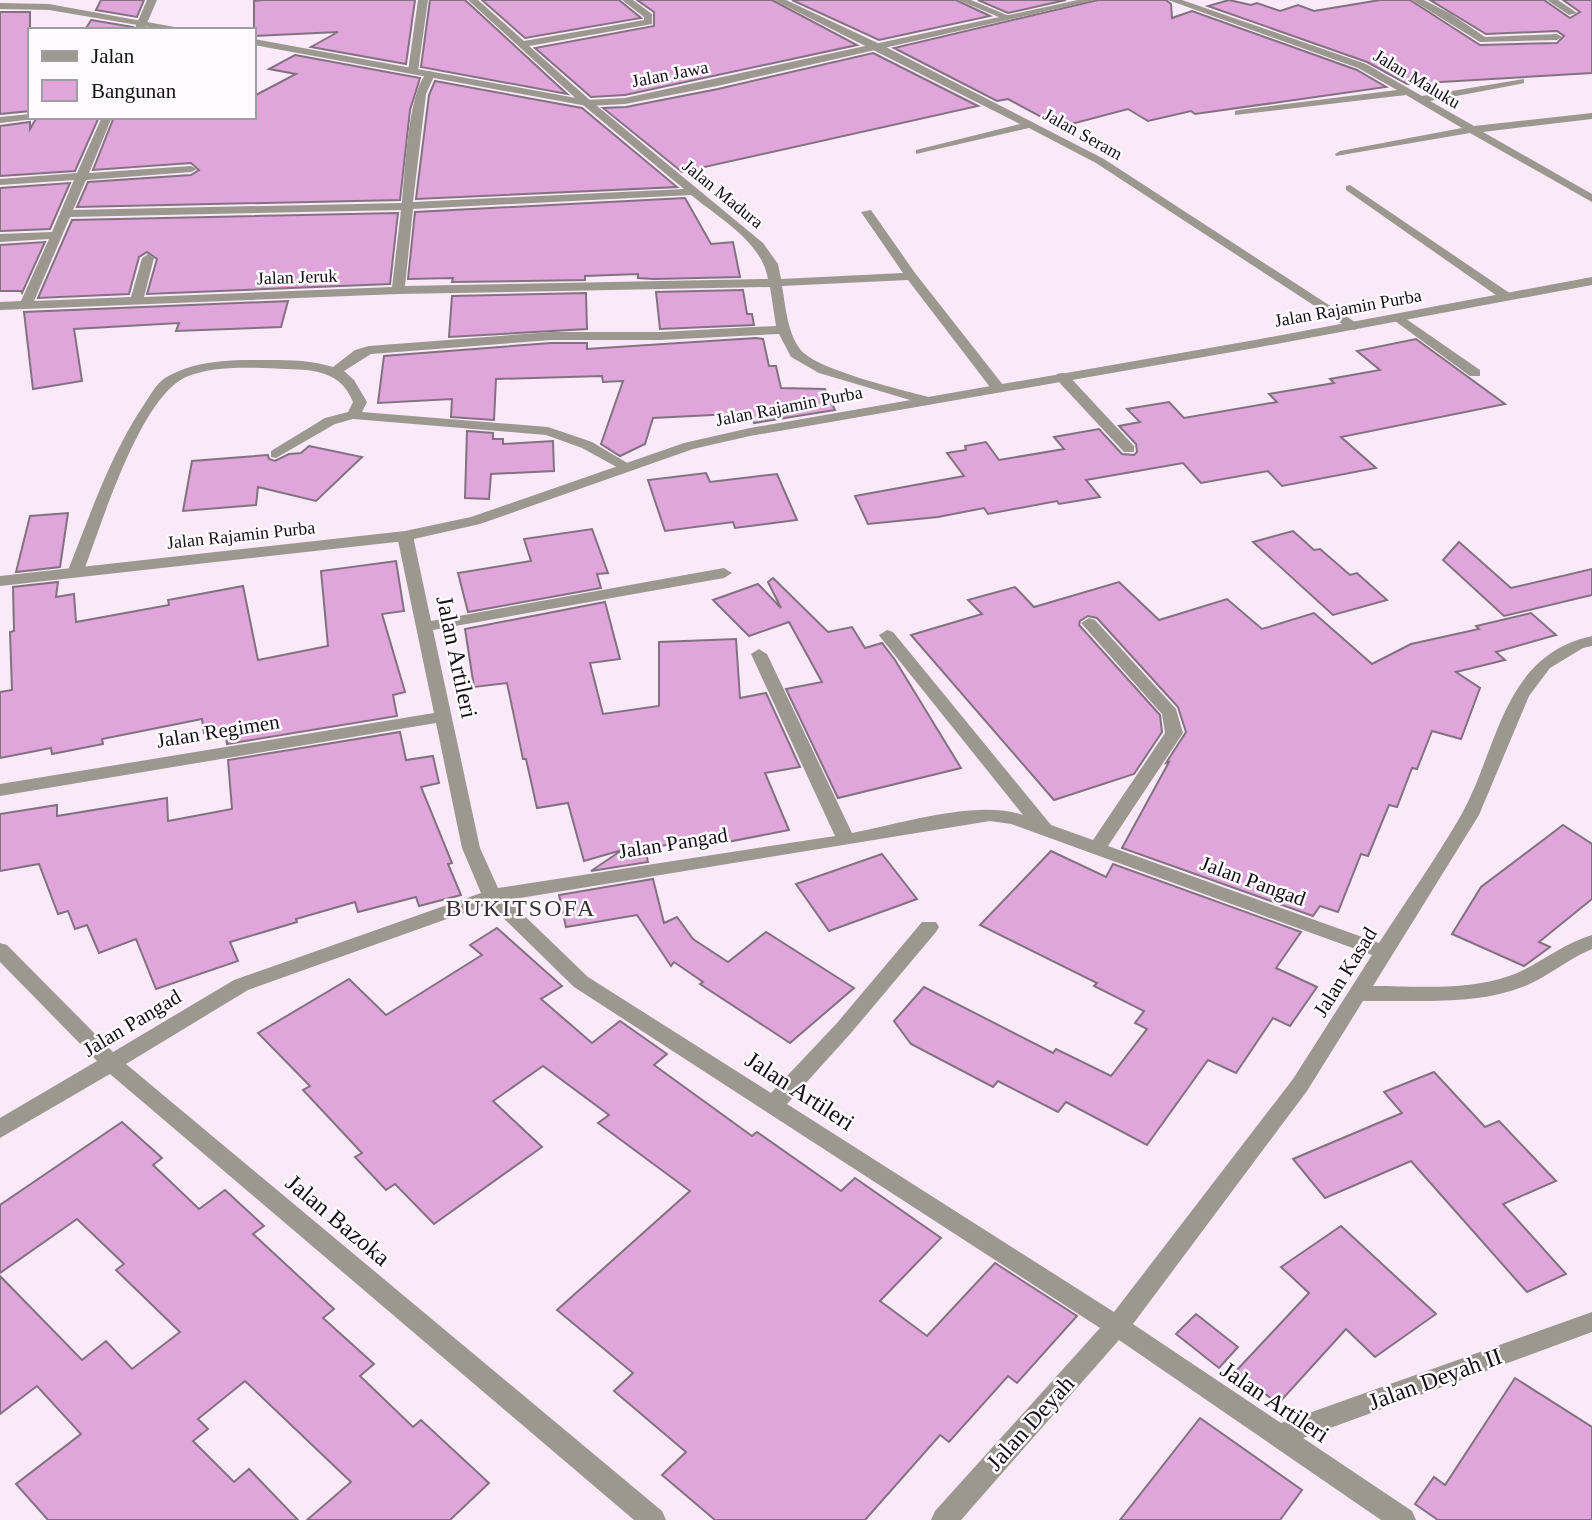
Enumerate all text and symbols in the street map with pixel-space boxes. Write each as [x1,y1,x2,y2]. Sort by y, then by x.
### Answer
legend [28,28,256,119]
text: Jalan [91,44,135,68]
street label: Jalan Maluku [1370,45,1464,113]
street label: Jalan Jawa [630,57,710,91]
text: Bangunan [91,79,177,103]
street label: Jalan Seram [1040,104,1126,164]
street label: Jalan Madura [679,156,767,232]
street label: Jalan Jeruk [256,266,338,288]
street label: Jalan Rajamin Purba [1273,285,1423,331]
street label: Jalan Rajamin Purba [714,382,864,430]
street label: Jalan Rajamin Purba [166,517,316,553]
street label: Jalan Artileri [431,593,483,721]
street label: Jalan Regimen [155,709,282,753]
street label: Jalan Pangad [617,822,730,863]
street label: Jalan Pangad [1197,851,1309,911]
district label: BUKITSOFA [446,895,596,921]
street label: Jalan Kasad [1308,922,1382,1021]
street label: Jalan Pangad [79,984,186,1062]
street label: Jalan Artileri [741,1046,860,1136]
street label: Jalan Bazoka [281,1169,395,1271]
street label: Jalan Deyah II [1365,1343,1505,1415]
street label: Jalan Artileri [1216,1356,1334,1448]
street label: Jalan Deyah [981,1370,1079,1476]

